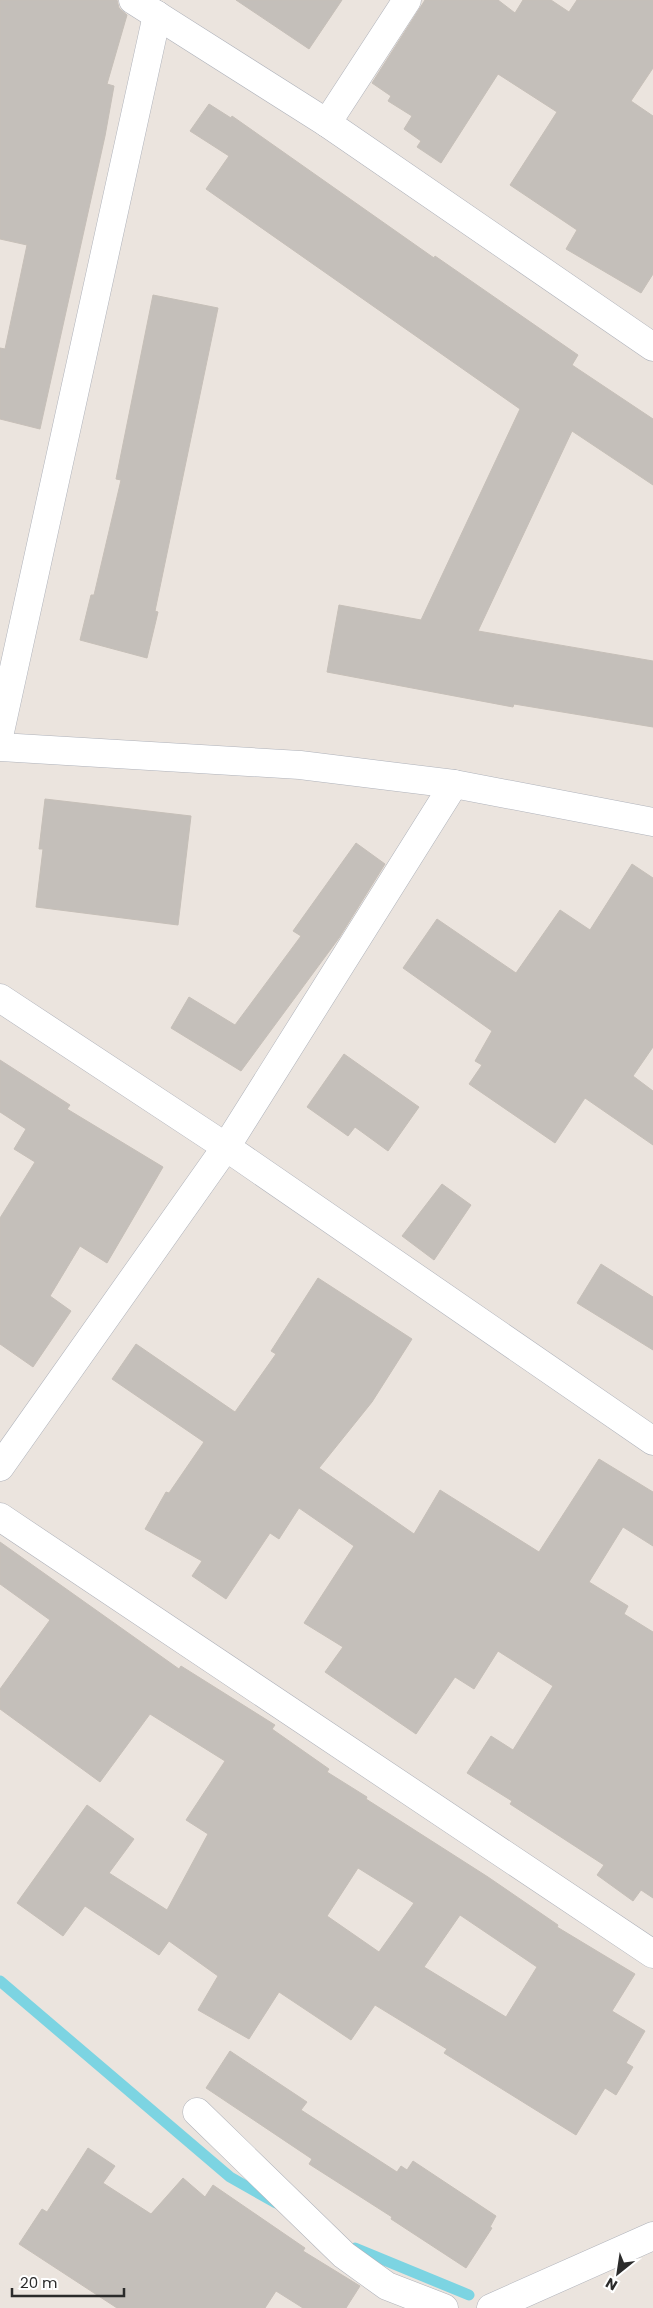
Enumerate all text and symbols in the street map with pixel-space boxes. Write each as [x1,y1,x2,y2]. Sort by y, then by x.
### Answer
north arrow [593,2248,643,2298]
scale bar [12,2266,125,2298]
text: 20 m [20,2272,58,2293]
text: N [602,2273,621,2296]

